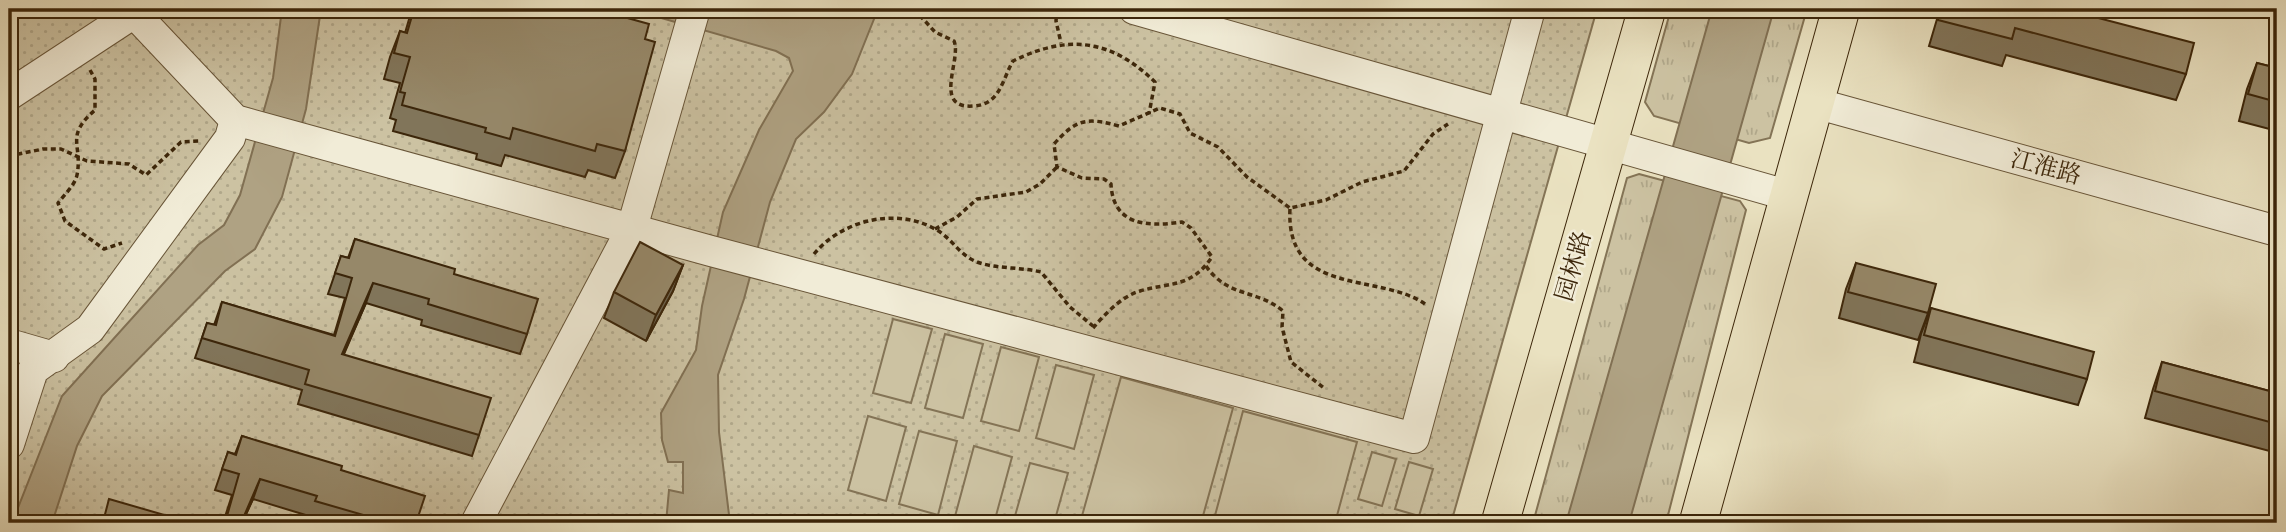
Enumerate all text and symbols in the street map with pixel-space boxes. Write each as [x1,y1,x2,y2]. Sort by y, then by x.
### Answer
street label: 江淮路 [2006,143,2085,195]
street label: 园林路 [1549,227,1601,306]

